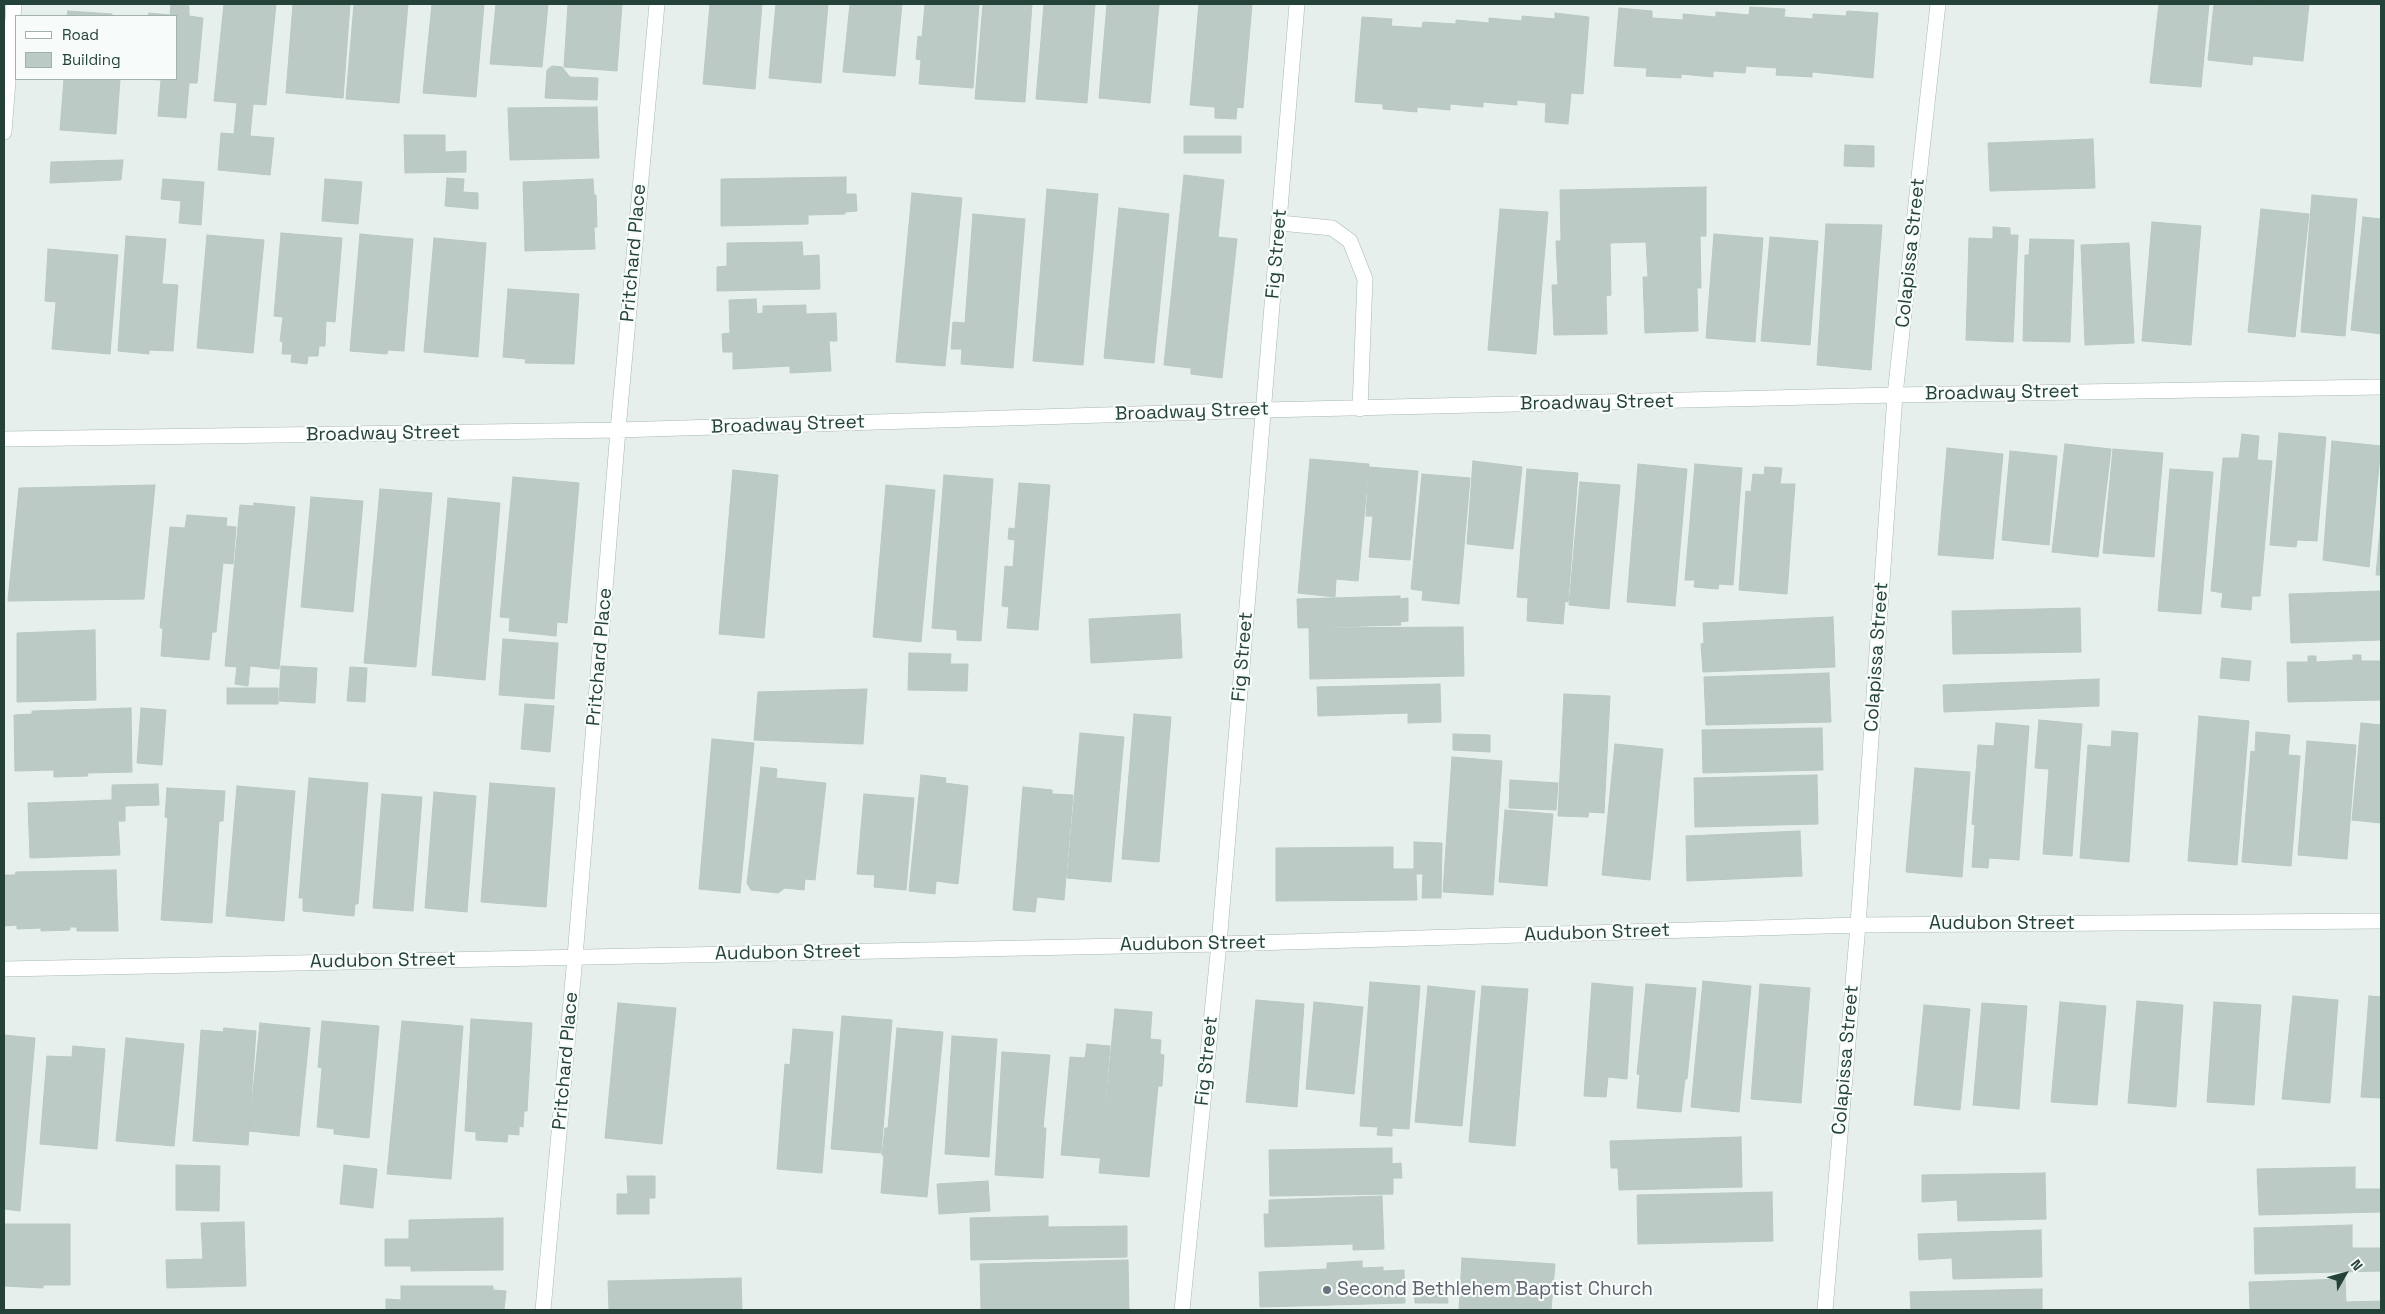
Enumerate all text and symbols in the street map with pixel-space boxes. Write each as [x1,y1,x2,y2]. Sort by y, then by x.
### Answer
legend [15,15,178,80]
text: Road [62,25,99,44]
text: Building [62,50,121,69]
street label: Colapissa Street [1892,177,1930,329]
street label: Pritchard Place [617,183,651,323]
street label: Fig Street [1262,208,1292,300]
street label: Broadway Street [1925,380,2079,406]
street label: Broadway Street [1520,390,1674,416]
street label: Broadway Street [1114,398,1270,426]
street label: Broadway Street [710,411,866,439]
street label: Broadway Street [306,421,460,447]
street label: Colapissa Street [1860,581,1894,733]
street label: Pritchard Place [583,587,617,727]
street label: Fig Street [1228,611,1258,703]
street label: Audubon Street [1929,913,2075,935]
street label: Audubon Street [1524,919,1670,947]
street label: Audubon Street [1120,931,1266,957]
street label: Audubon Street [715,940,861,966]
street label: Audubon Street [310,948,456,974]
street label: Colapissa Street [1828,984,1864,1136]
street label: Pritchard Place [549,991,583,1131]
street label: Fig Street [1191,1015,1223,1107]
north arrow [2320,1249,2370,1299]
text: N [2347,1256,2367,1274]
place label: Second Bethlehem Baptist Church [1337,1279,1653,1301]
marker: Second Bethlehem Baptist Church [1321,1284,1333,1296]

